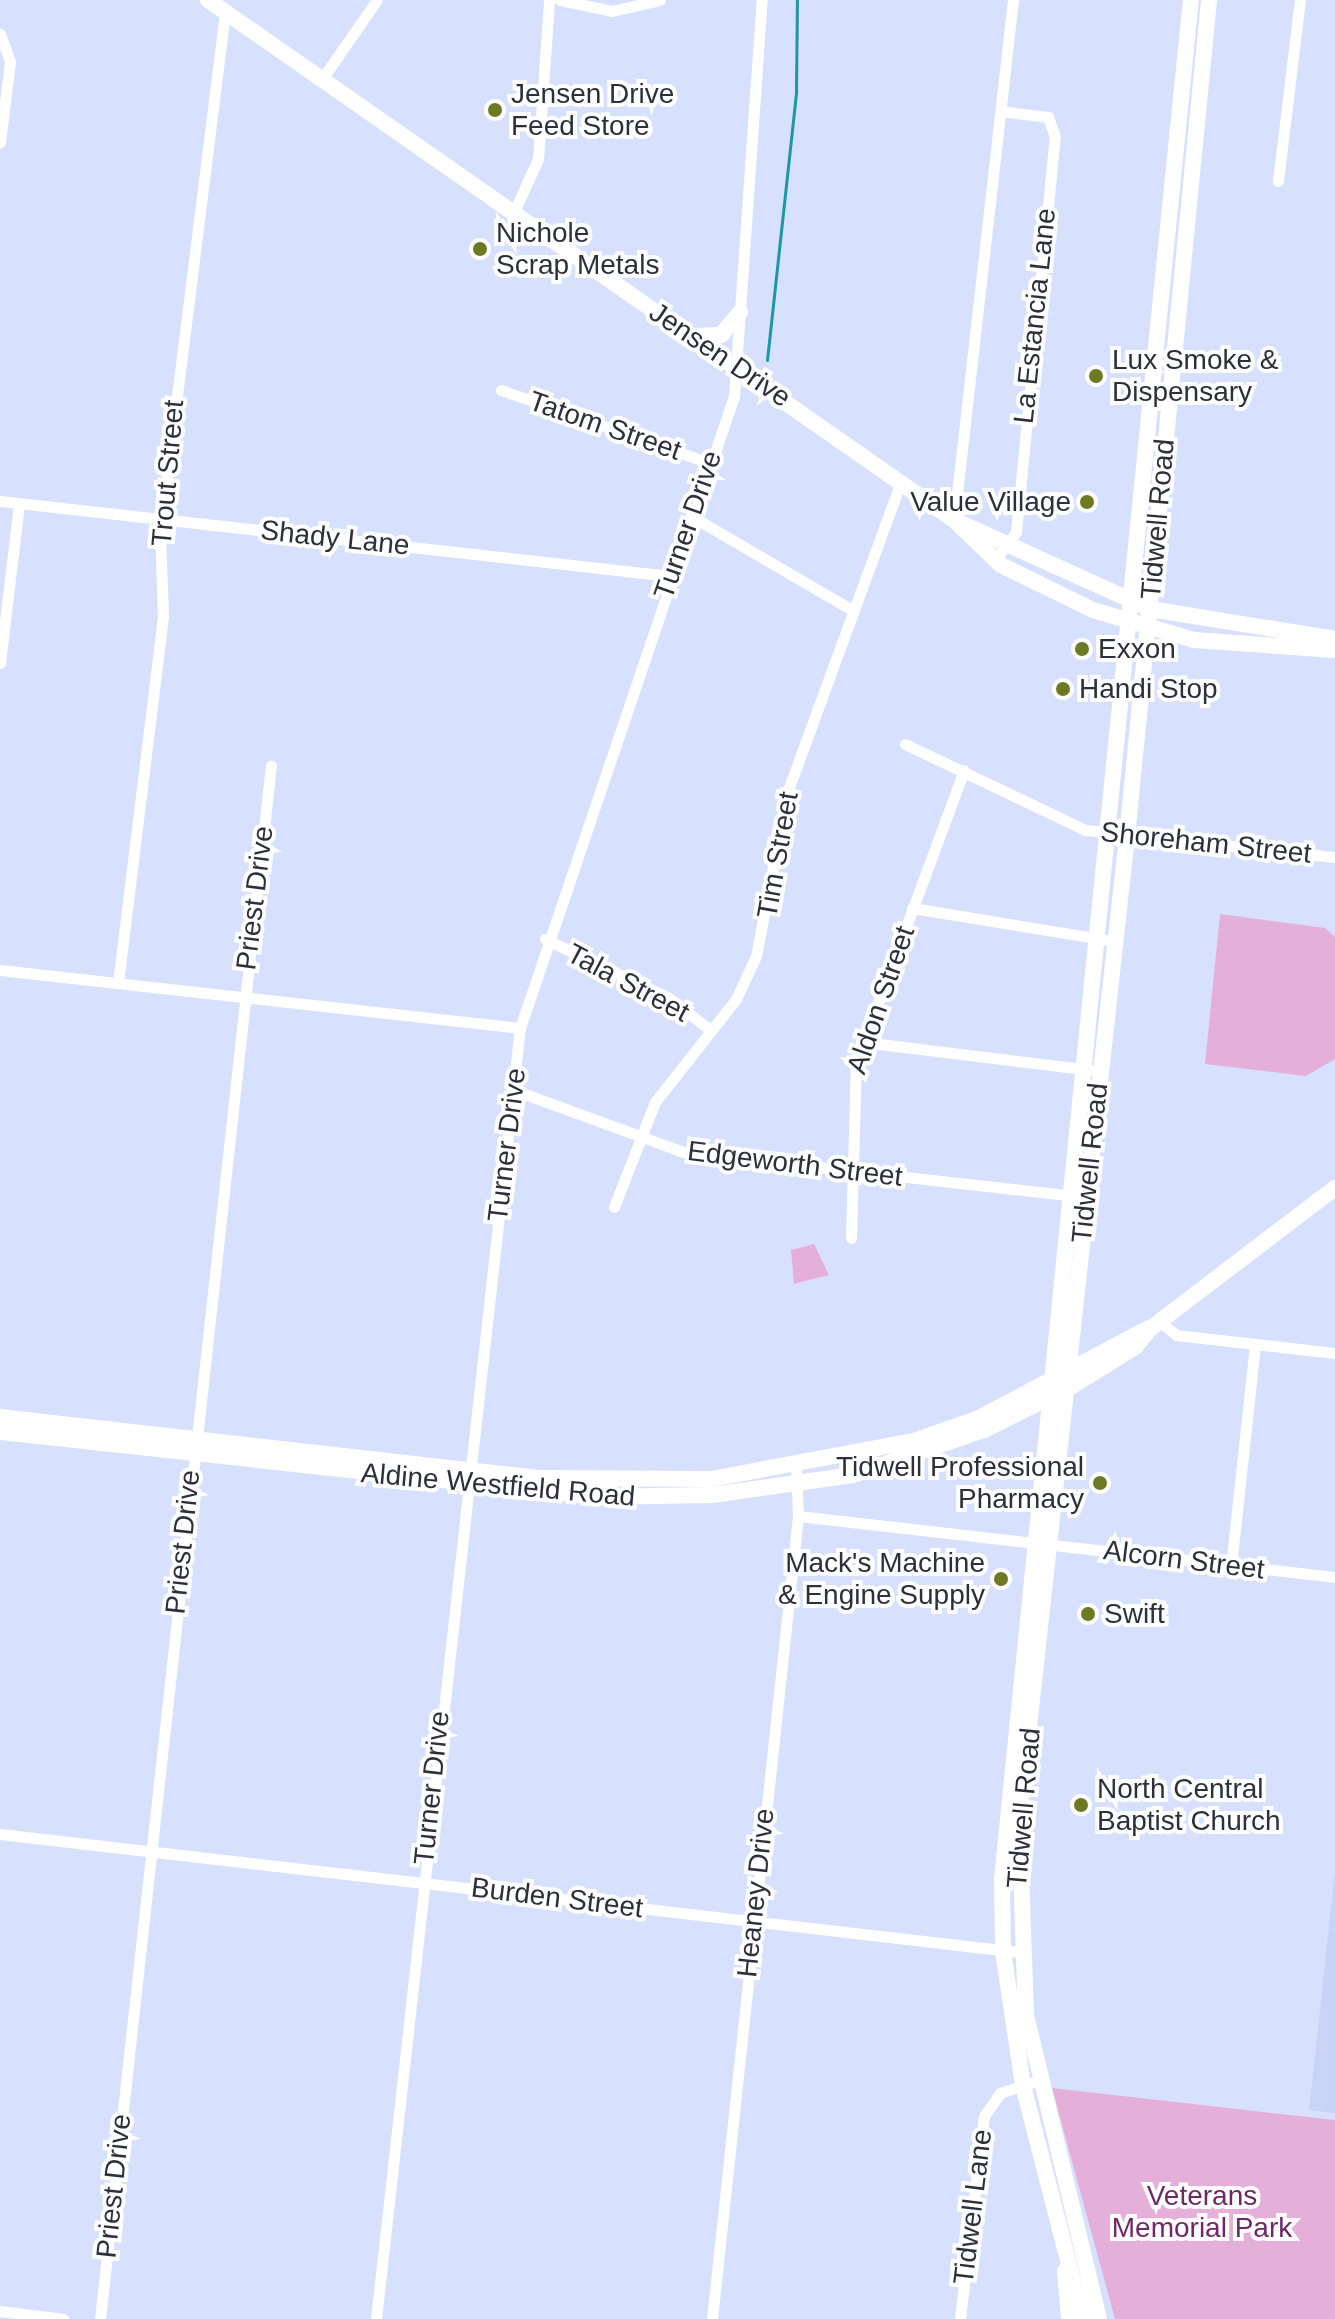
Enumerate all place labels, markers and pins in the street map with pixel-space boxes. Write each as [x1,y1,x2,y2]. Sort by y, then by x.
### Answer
place label: Jensen Drive Feed Store [511,77,674,143]
marker: Jensen Drive Feed Store [486,101,504,119]
place label: Nichole Scrap Metals [496,216,659,282]
marker: Nichole Scrap Metals [471,240,489,258]
place label: Lux Smoke & Dispensary [1112,343,1279,409]
marker: Lux Smoke & Dispensary [1087,367,1105,385]
place label: Value Village [910,485,1071,519]
marker: Value Village [1078,493,1096,511]
place label: Exxon [1098,632,1176,666]
marker: Exxon [1073,640,1091,658]
place label: Handi Stop [1079,672,1218,706]
marker: Handi Stop [1054,680,1072,698]
place label: Tidwell Professional Pharmacy [836,1450,1084,1516]
marker: Tidwell Professional Pharmacy [1091,1474,1109,1492]
place label: Mack's Machine & Engine Supply [778,1546,985,1612]
marker: Mack's Machine & Engine Supply [992,1570,1010,1588]
place label: Swift [1104,1597,1165,1631]
marker: Swift [1079,1605,1097,1623]
place label: North Central Baptist Church [1097,1772,1281,1838]
marker: North Central Baptist Church [1072,1796,1090,1814]

